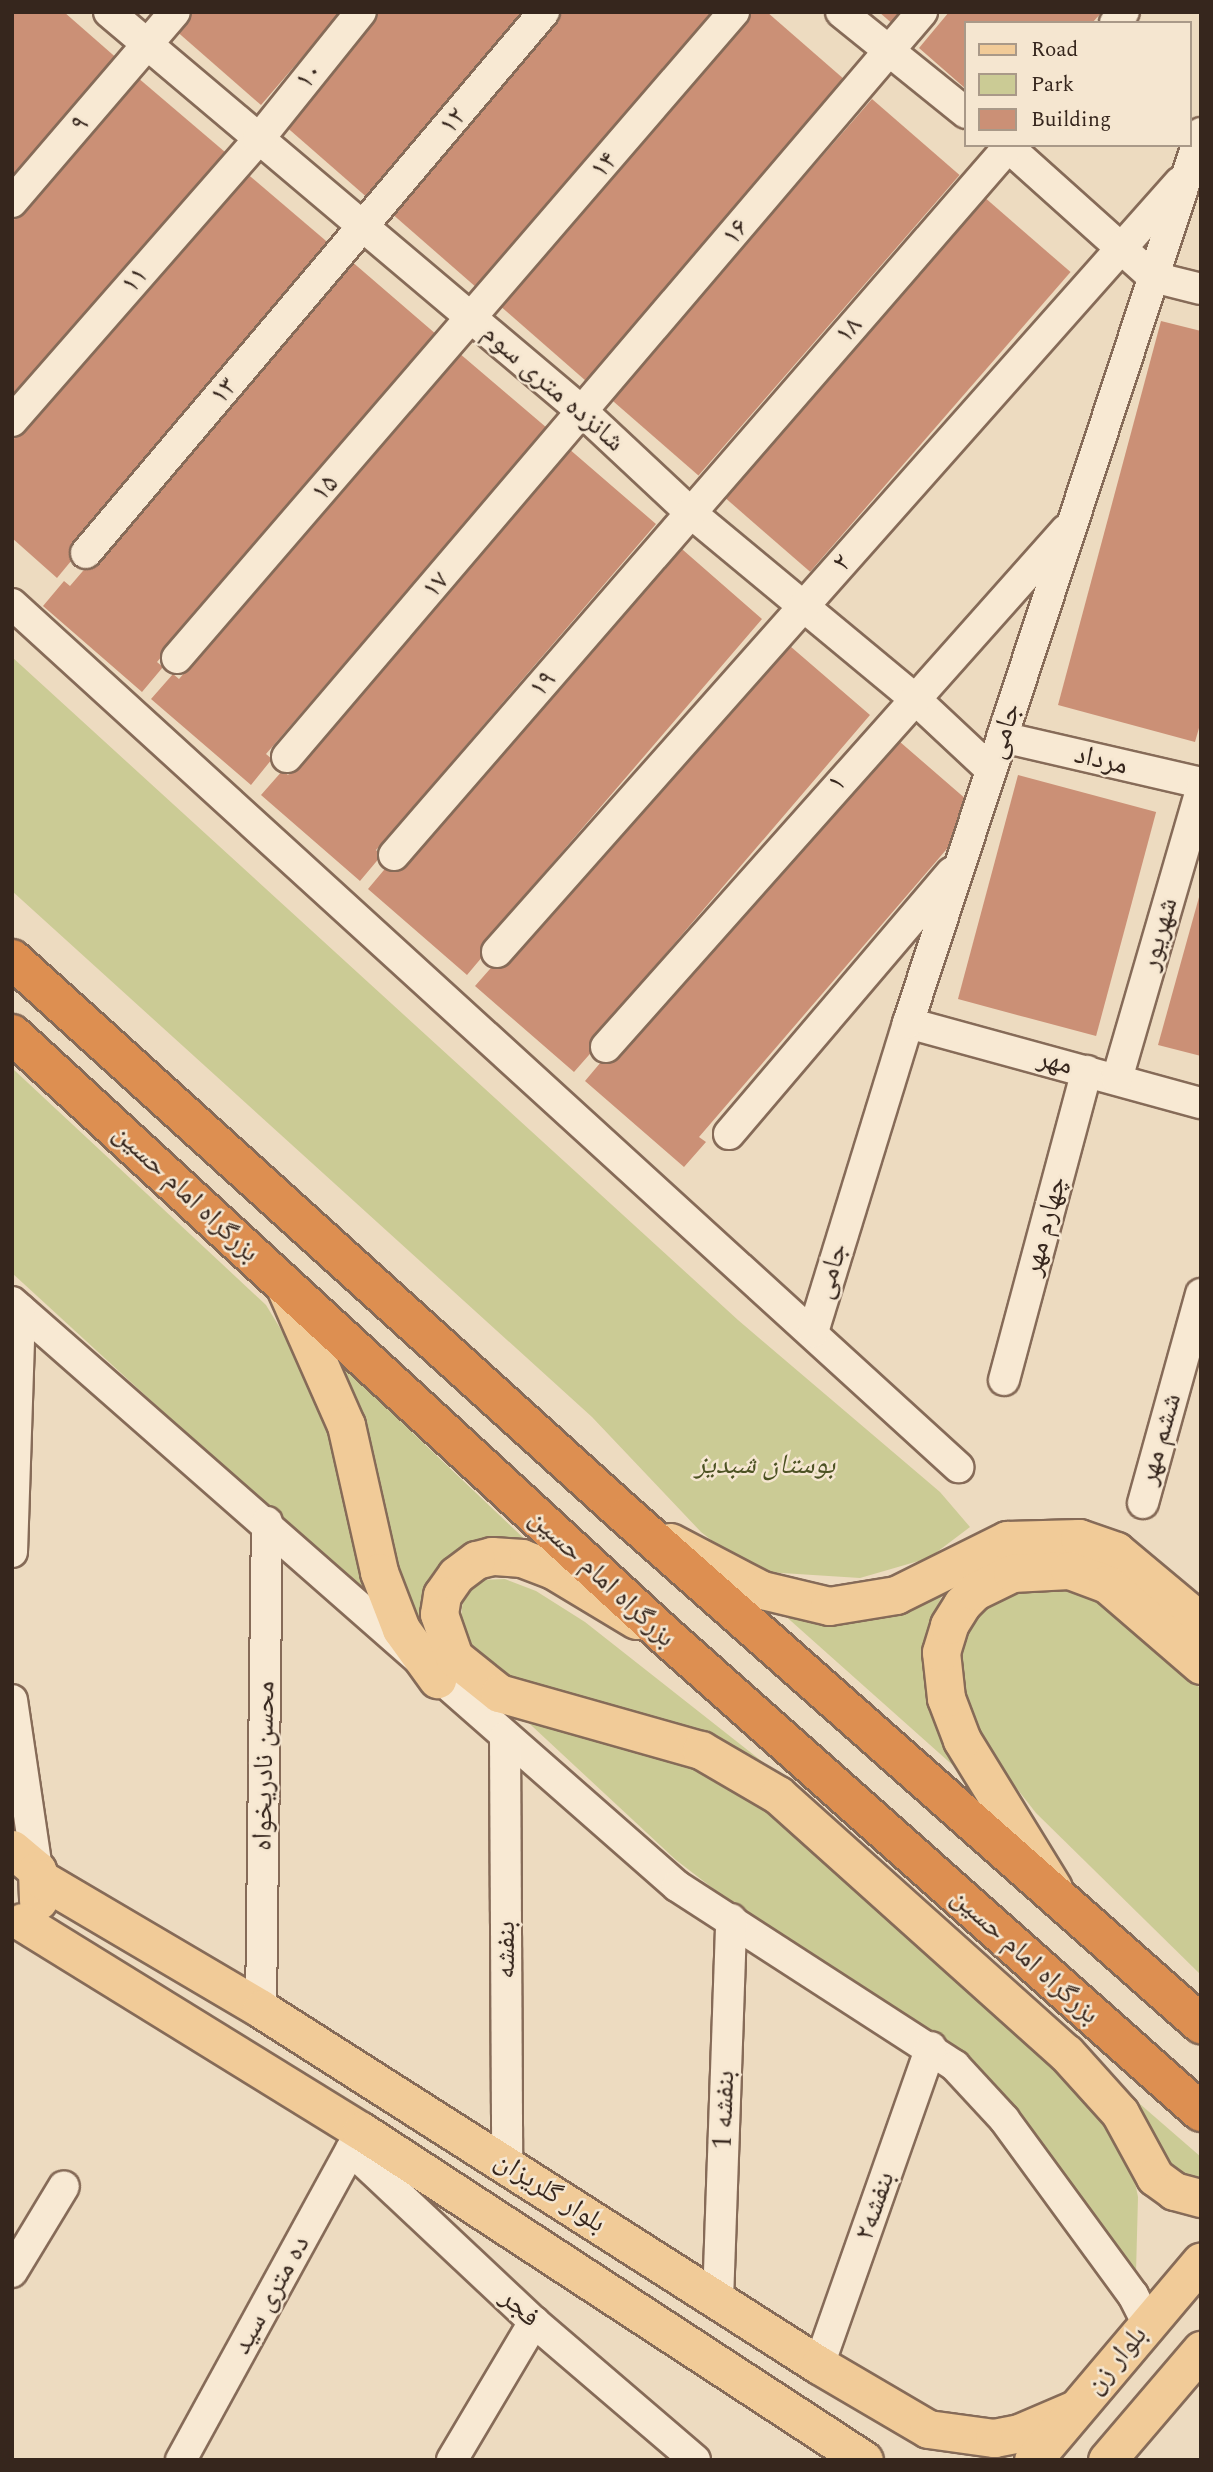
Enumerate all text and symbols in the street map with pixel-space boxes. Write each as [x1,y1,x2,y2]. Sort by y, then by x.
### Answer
legend [964,21,1192,147]
text: Road [1031,34,1078,66]
street label: ۱۰ [288,56,330,96]
text: Park [1031,69,1074,101]
street label: ۱۲ [432,101,474,141]
text: Building [1031,104,1111,136]
street label: ۹ [63,108,97,140]
street label: ۱۴ [583,145,625,185]
street label: ۱۶ [715,212,757,252]
street label: ۱۱ [114,259,156,301]
street label: ۱۸ [828,309,870,351]
street label: شانزده متری سوم [475,317,631,459]
street label: ۱۳ [203,370,245,412]
street label: ۱۵ [304,467,346,509]
street label: ۲ [825,547,859,579]
street label: ۱۷ [415,564,457,606]
street label: ۱۹ [522,663,564,705]
street label: جامی [979,699,1029,763]
street label: مرداد [1071,738,1131,782]
street label: ۱ [820,767,854,799]
street label: شهریور [1133,894,1185,974]
street label: مهر [1034,1041,1076,1083]
street label: بزرگراه امام حسین [106,1117,266,1269]
street label: چهارم مهر [1016,1172,1074,1280]
street label: جامی [807,1239,855,1303]
street label: ششم مهر [1131,1389,1189,1489]
park label: بوستان شبدیز [695,1448,835,1482]
street label: بزرگراه امام حسین [522,1502,682,1654]
street label: محسن نادریخواه [246,1681,282,1851]
street label: بزرگراه امام حسین [944,1881,1106,2031]
street label: بنفشه [489,1921,523,1979]
street label: بنفشه 1 [706,2070,742,2150]
street label: بلوار گلریزان [488,2144,612,2240]
street label: بنفشه۲ [848,2167,902,2245]
street label: ده متری سید [225,2230,317,2360]
street label: فجر [493,2281,547,2335]
street label: بلوار زن [1078,2319,1154,2401]

